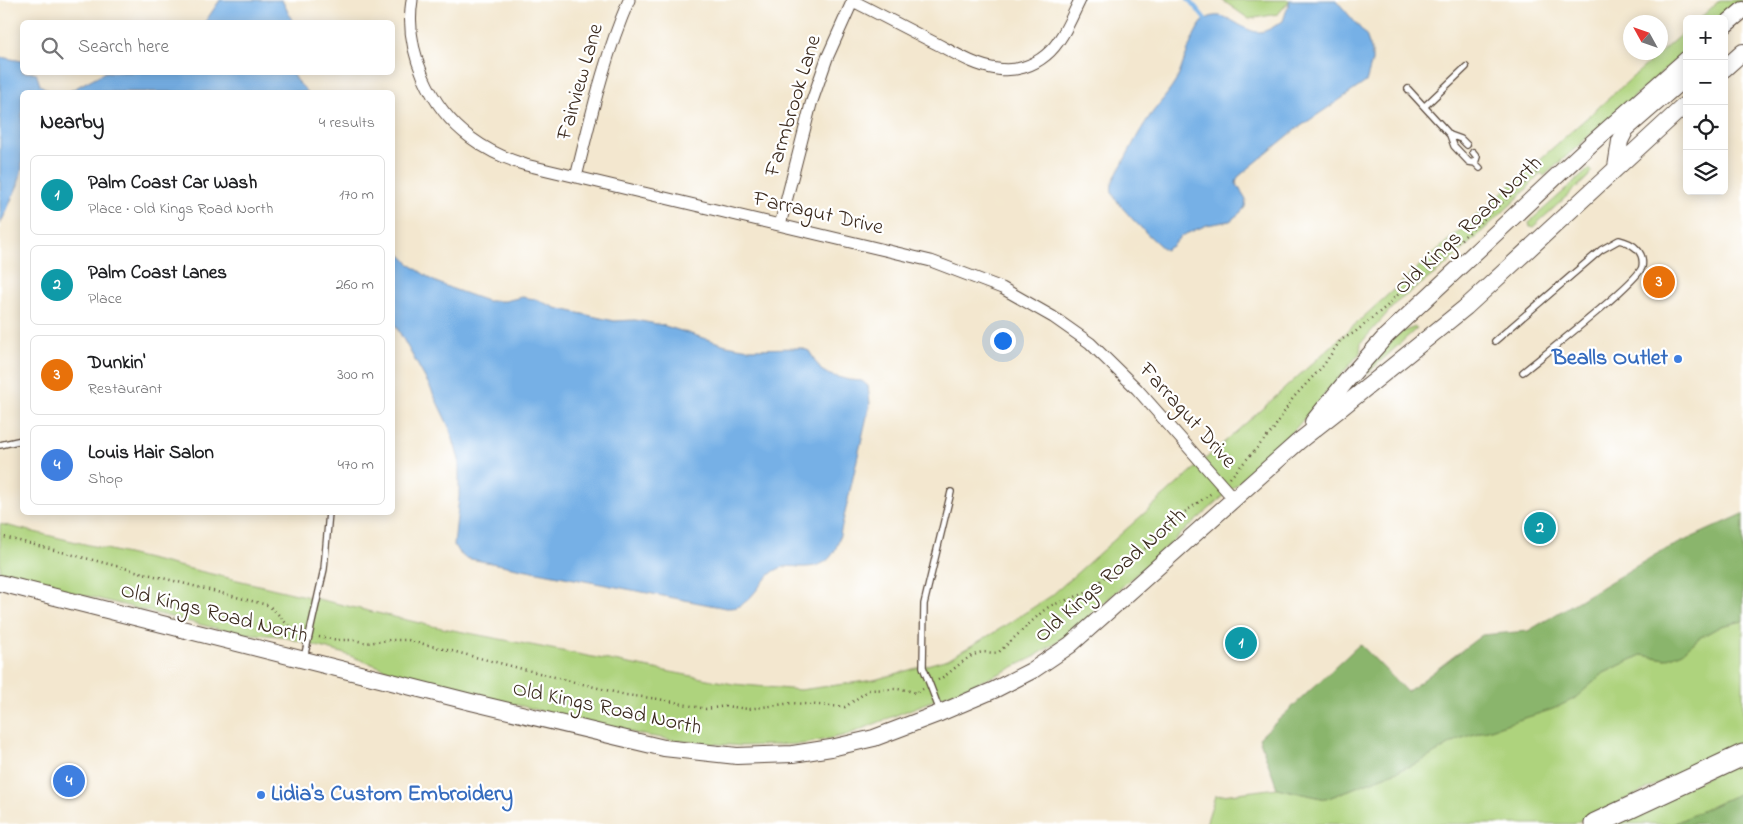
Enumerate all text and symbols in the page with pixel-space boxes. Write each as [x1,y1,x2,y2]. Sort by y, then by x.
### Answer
north arrow [1623,15,1668,60]
map controls [1683,15,1728,195]
button: + [1683,15,1728,60]
search box [20,20,395,75]
street label: Fairview Lane [549,20,613,145]
street label: Farmbrook Lane [757,31,831,182]
icon: search [38,34,66,62]
text: Search here [78,34,169,61]
button: − [1683,60,1728,105]
button: locate [1683,105,1728,150]
text: Nearby [40,108,104,138]
text: 4 results [319,111,375,135]
street label: Old Kings Road North [1388,149,1551,304]
button: layers [1683,150,1728,195]
text: Palm Coast Car Wash [88,170,257,197]
text: 1 [54,183,60,207]
text: 170 m [339,183,374,207]
street label: Farragut Drive [748,183,886,246]
text: Place · Old Kings Road North [88,197,273,221]
text: Palm Coast Lanes [88,260,227,287]
pin: 3 [1643,263,1675,301]
text: 2 [53,273,61,297]
text: 260 m [336,273,374,297]
text: Place [88,287,122,311]
your location [990,328,1016,354]
place label: Bealls Outlet [1551,343,1669,375]
text: Dunkin' [88,350,145,377]
marker: Bealls Outlet [1672,353,1684,365]
street label: Farragut Drive [1129,355,1243,477]
text: 3 [54,363,60,387]
text: 300 m [337,363,374,387]
text: Restaurant [88,377,162,401]
text: Louis Hair Salon [88,440,214,467]
text: 4 [54,453,60,477]
text: 470 m [337,453,374,477]
text: Shop [88,467,123,491]
street label: Old Kings Road North [1028,501,1195,652]
pin: 2 [1524,509,1556,547]
street label: Old Kings Road North [117,575,311,654]
pin: 1 [1225,624,1257,662]
street label: Old Kings Road North [509,673,704,746]
pin: 4 [53,762,85,800]
place label: Lidia's Custom Embroidery [271,779,513,812]
marker: Lidia's Custom Embroidery [255,789,267,801]

